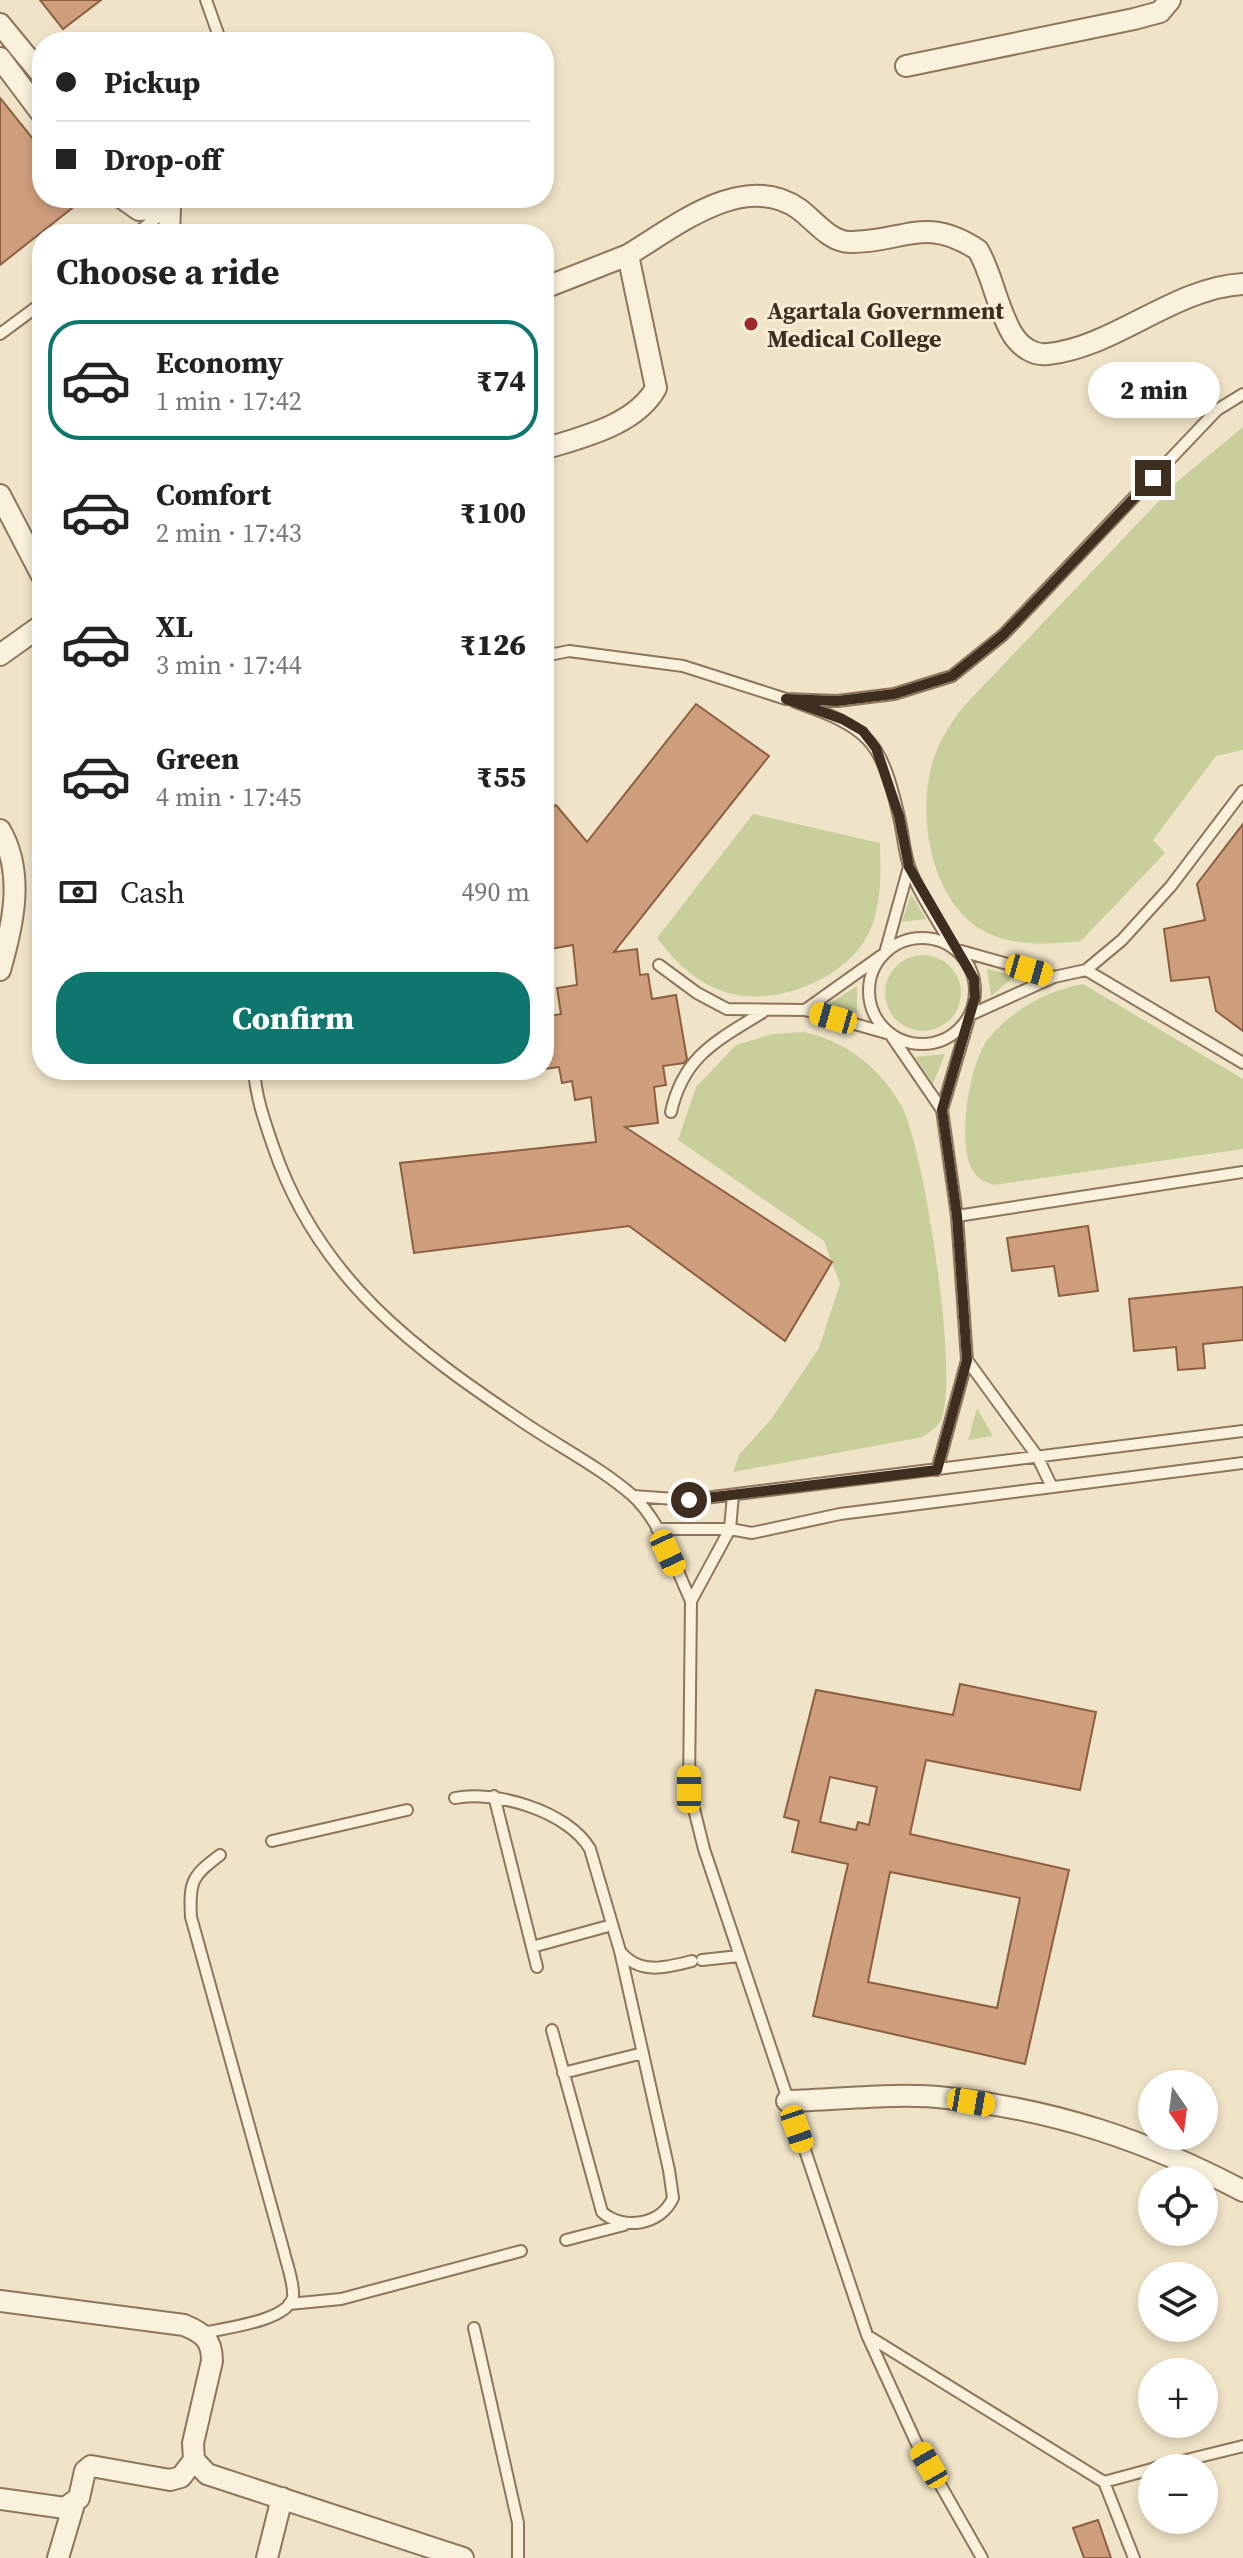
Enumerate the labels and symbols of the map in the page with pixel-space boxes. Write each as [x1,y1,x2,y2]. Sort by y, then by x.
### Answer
place label: Agartala Government Medical College [767,294,1004,355]
marker: Agartala Government Medical College [742,315,760,333]
callout: 2 min [1087,362,1219,418]
route end [1135,460,1171,496]
car [1003,952,1055,988]
car [807,1000,859,1036]
route start [671,1482,707,1518]
car [647,1526,689,1580]
car [677,1765,701,1813]
north arrow [1138,2070,1218,2150]
car [945,2086,997,2118]
car [778,2102,816,2156]
car [907,2438,951,2492]

